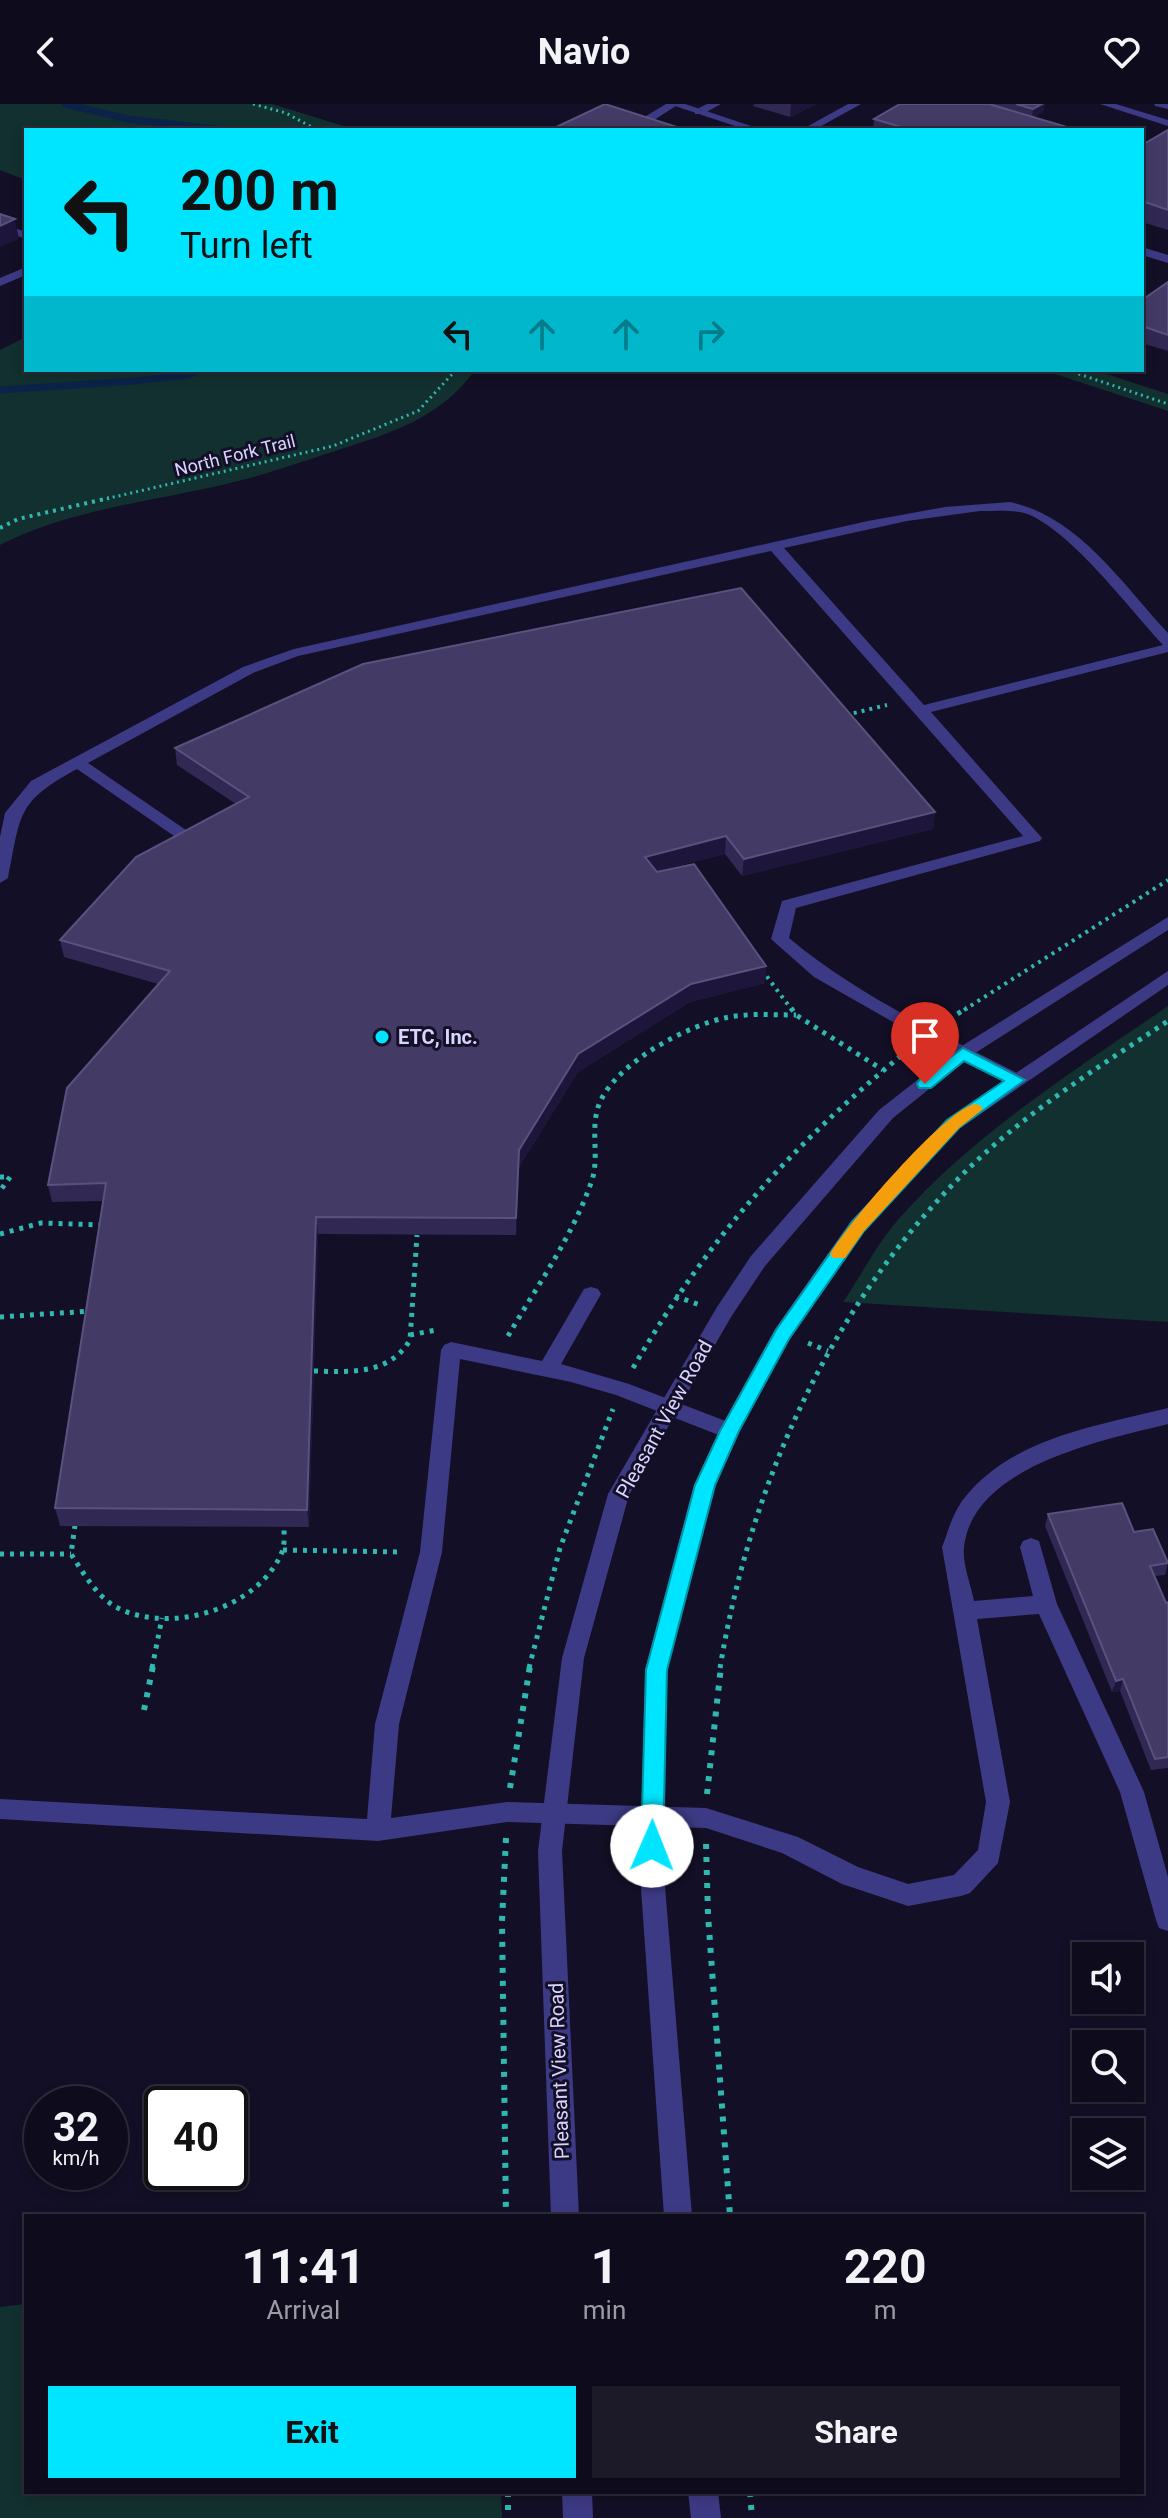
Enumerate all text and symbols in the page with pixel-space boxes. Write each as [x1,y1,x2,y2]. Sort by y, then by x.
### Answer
icon: back [24,30,68,74]
icon: heart [1100,30,1144,74]
text: Navio [538,31,630,73]
text: 200 m [180,158,339,224]
icon: left [48,160,152,264]
text: Turn left [180,225,313,267]
icon: left [436,312,480,356]
icon: ahead [520,312,564,356]
icon: ahead [604,312,648,356]
icon: right [688,312,732,356]
street label: North Fork Trail [172,430,298,480]
pin [891,1002,959,1084]
icon: arrive [903,1014,947,1058]
place label: ETC, Inc. [398,1025,478,1049]
marker: ETC, Inc. [373,1028,391,1046]
street label: Pleasant View Road [611,1336,717,1502]
position arrow [610,1804,694,1888]
map controls [1072,1942,1144,2190]
button: sound [1072,1942,1144,2014]
street label: Pleasant View Road [544,1982,574,2160]
button: search [1072,2030,1144,2102]
speed limit sign: 40 [144,2086,248,2190]
text: 32 [53,2104,99,2151]
button: layers [1072,2118,1144,2190]
text: km/h [53,2146,99,2170]
text: 11:41 [242,2238,365,2295]
text: 1 [591,2238,618,2295]
text: 220 [844,2238,926,2295]
text: Arrival [267,2295,340,2325]
text: min [583,2295,626,2325]
text: m [874,2295,897,2325]
button: Exit [48,2386,576,2478]
button: Share [592,2386,1120,2478]

